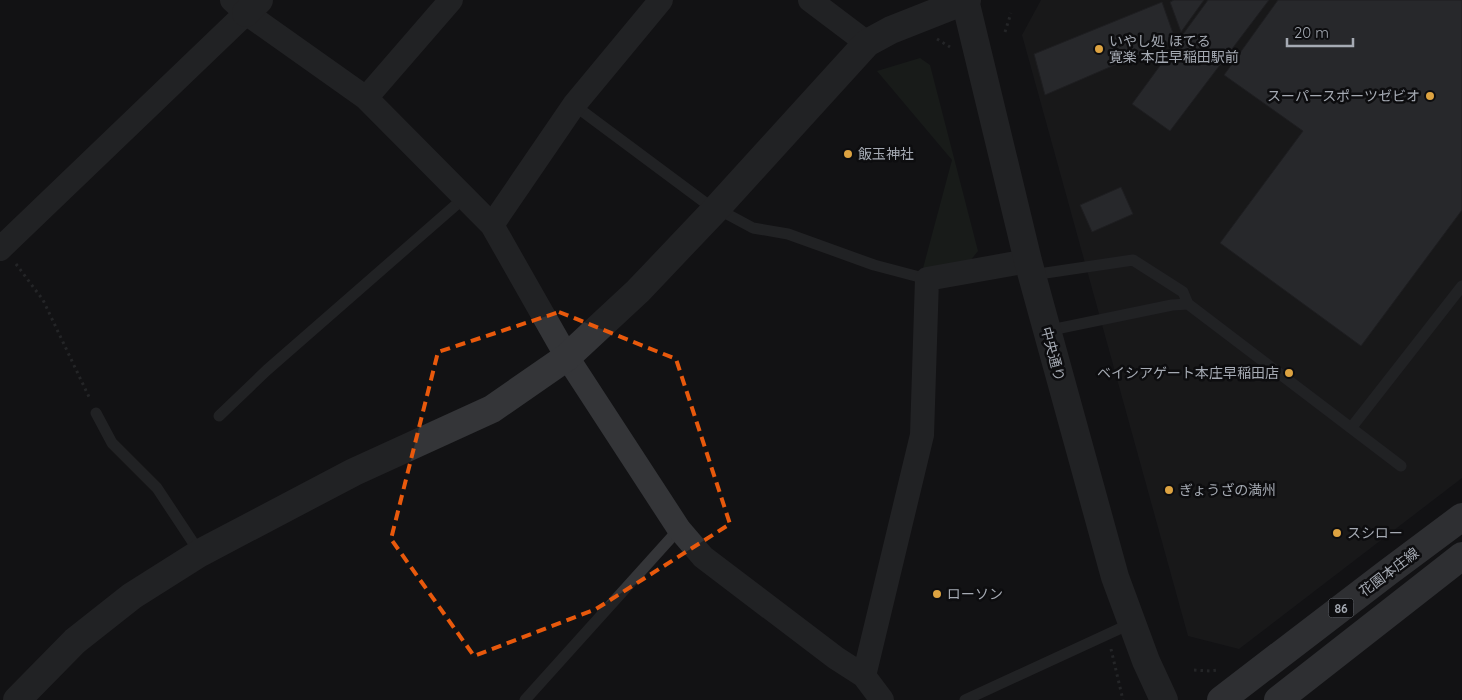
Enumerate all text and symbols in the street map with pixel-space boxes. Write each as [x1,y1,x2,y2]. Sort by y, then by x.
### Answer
scale bar [1287,15,1353,47]
text: 20 m [1294,23,1329,42]
place label: いやし処 ほてる 寛楽 本庄早稲田駅前 [1109,32,1239,66]
marker: いやし処 ほてる 寛楽 本庄早稲田駅前 [1093,43,1105,55]
place label: スーパースポーツゼビオ [1267,87,1420,105]
marker: スーパースポーツゼビオ [1424,90,1436,102]
place label: 飯玉神社 [858,145,914,163]
marker: 飯玉神社 [842,148,854,160]
street label: 中央通り [1037,325,1069,383]
place label: ベイシアゲート本庄早稲田店 [1097,364,1279,382]
marker: ベイシアゲート本庄早稲田店 [1283,367,1295,379]
place label: ぎょうざの満州 [1179,481,1276,499]
marker: ぎょうざの満州 [1163,484,1175,496]
place label: スシロー [1347,524,1403,542]
marker: スシロー [1331,527,1343,539]
street label: 花園本庄線 [1356,544,1422,600]
place label: ローソン [947,585,1003,603]
marker: ローソン [931,588,943,600]
road number: 86 [1328,598,1354,618]

